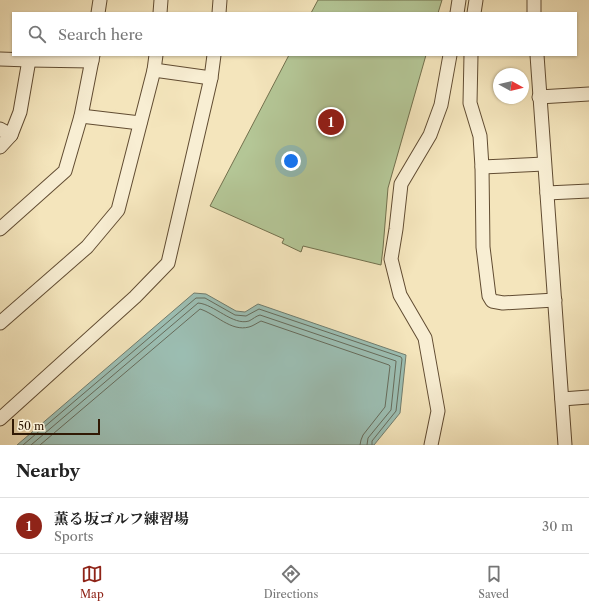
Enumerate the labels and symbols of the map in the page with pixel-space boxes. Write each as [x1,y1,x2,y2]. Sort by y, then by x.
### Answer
north arrow [493,68,529,104]
pin: 1 [318,107,344,137]
your location [281,151,301,171]
scale bar [12,417,100,436]

